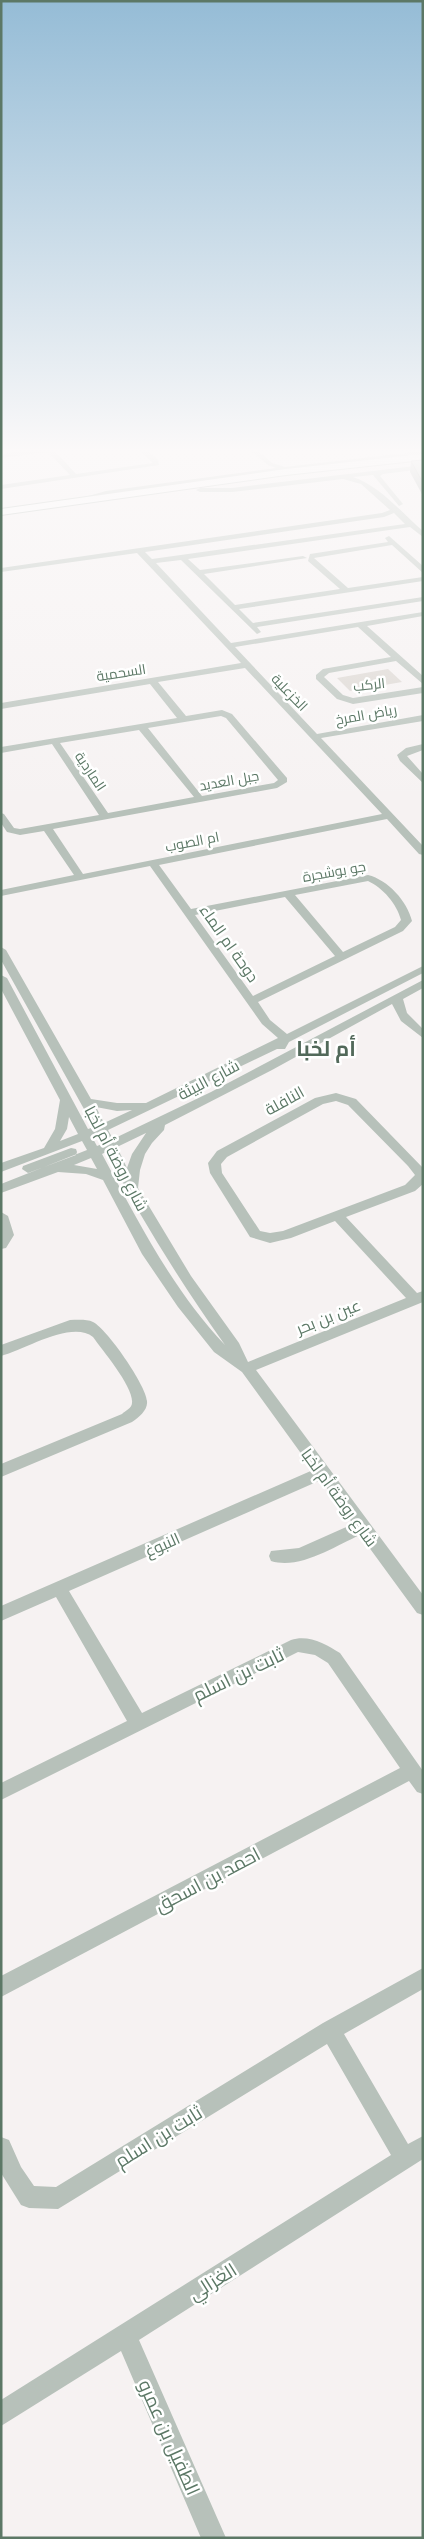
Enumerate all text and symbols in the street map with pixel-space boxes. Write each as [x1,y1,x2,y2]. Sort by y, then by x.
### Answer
street label: السحمية [95,660,147,684]
street label: الخزعلية [268,670,312,714]
street label: الركب [352,674,386,694]
street label: رياض المرخ [334,700,398,729]
street label: الماردية [72,748,110,794]
street label: جبل العديد [198,766,260,794]
street label: ام الصوب [163,827,221,857]
street label: جو بوشجرة [301,857,367,885]
street label: دوحة ام الماء [194,901,264,987]
district label: أم لخبا [296,1035,356,1063]
street label: شارع البيئة [174,1055,244,1106]
street label: النافلة [261,1082,307,1118]
street label: شارع روضة أم لخبا [79,1102,153,1215]
street label: عين بن بحر [292,1295,364,1340]
street label: شارع روضة أم لخبا [296,1444,382,1551]
street label: النبوغ [142,1528,184,1563]
street label: ثابت بن اسلم [189,1642,289,1709]
street label: احمد بن اسحق [150,1842,265,1918]
street label: ثابت بن اسلم [110,2100,207,2174]
street label: الغزالي [184,2257,243,2308]
street label: الطفيل بن عمرو [133,2376,206,2499]

